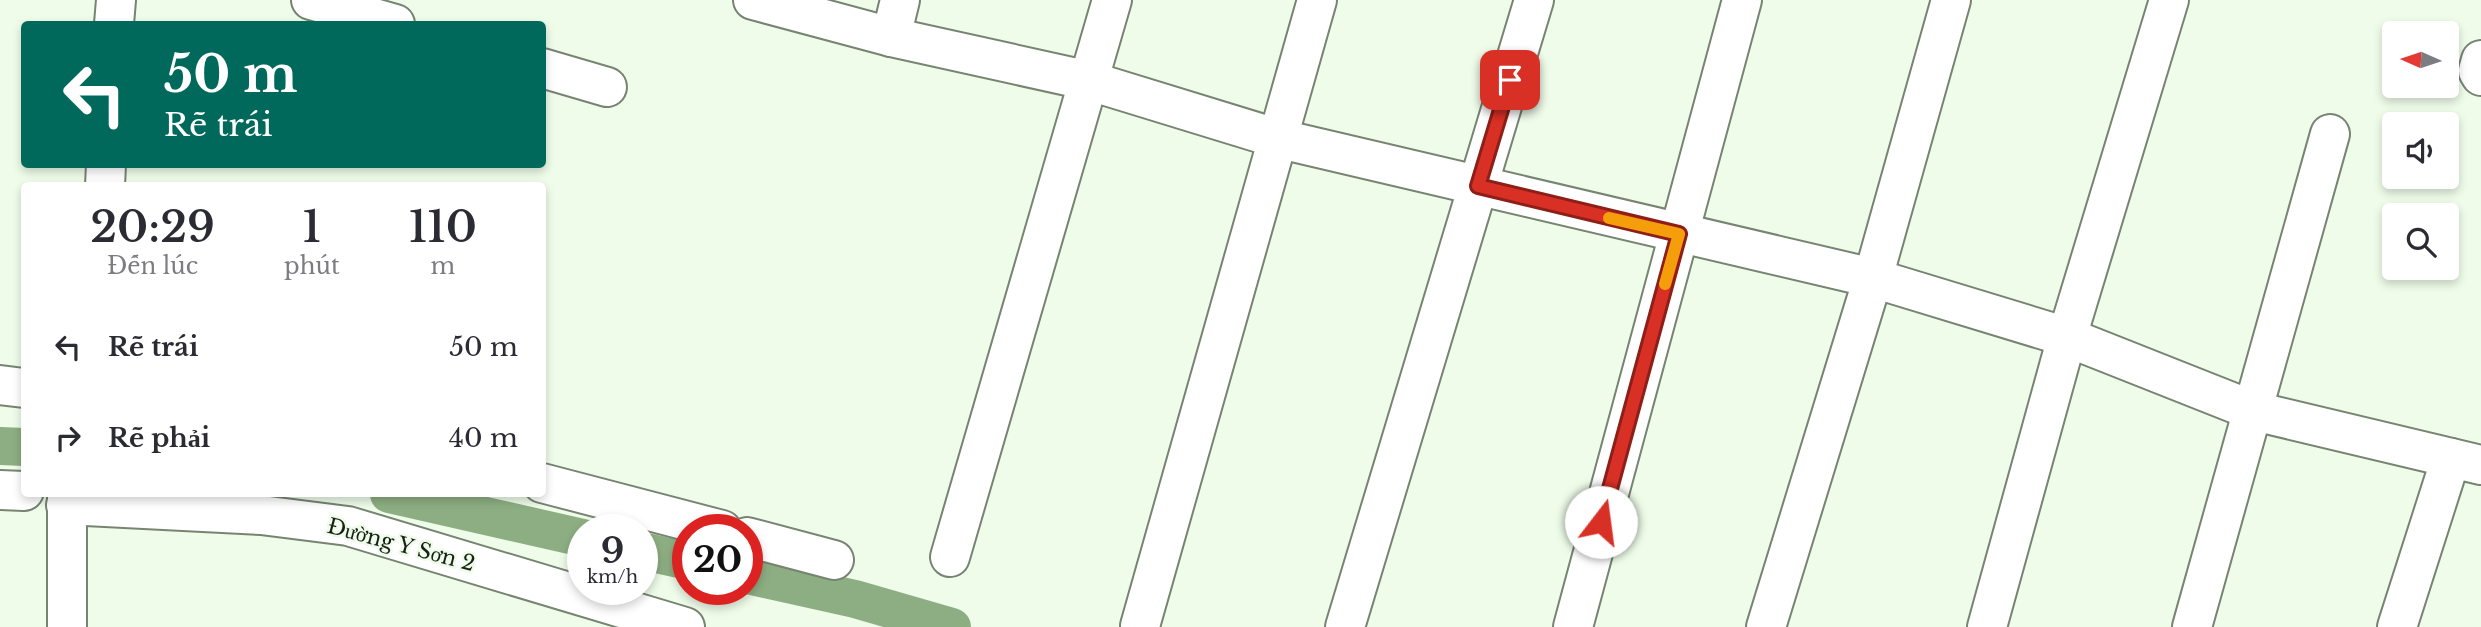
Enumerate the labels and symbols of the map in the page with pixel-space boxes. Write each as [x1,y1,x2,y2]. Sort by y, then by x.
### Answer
north arrow [2382,21,2459,98]
pin [1480,50,1540,110]
position arrow [1564,485,1638,559]
street label: Đường Y Sơn 2 [324,513,478,577]
speed limit sign: 20 [672,514,763,605]

